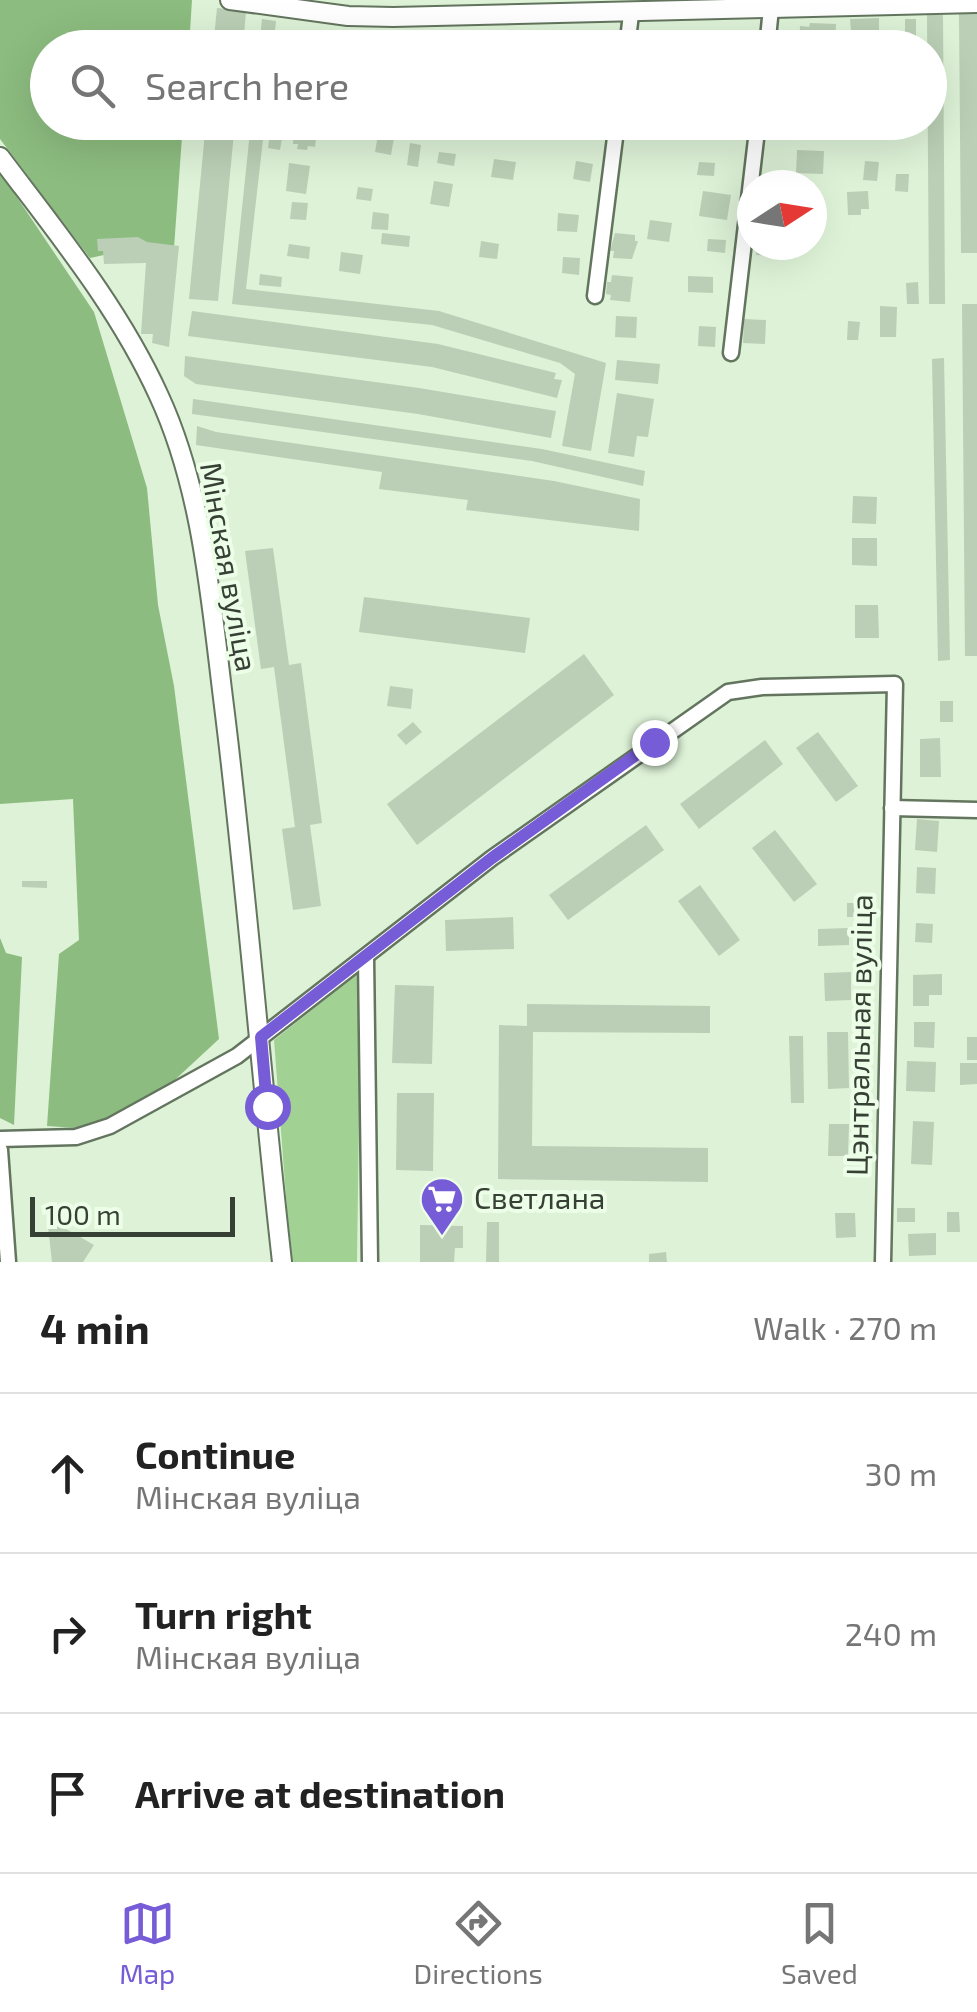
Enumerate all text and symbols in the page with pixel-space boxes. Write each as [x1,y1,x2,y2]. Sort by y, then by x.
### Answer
search box [30,30,947,140]
icon: search [65,58,120,113]
text: Search here [145,62,349,108]
north arrow [737,170,827,260]
street label: Мінская вуліца [193,459,266,674]
route end [632,720,678,766]
street label: Цэнтральная вуліца [838,894,879,1176]
route start [245,1084,291,1130]
supermarket icon: Светлана [419,1176,465,1237]
place label: Светлана [474,1179,605,1215]
scale bar [30,1192,235,1236]
text: 100 m [45,1197,121,1231]
text: 4 min [40,1302,150,1352]
text: Walk · 270 m [753,1308,937,1346]
text: Continue [135,1431,295,1477]
icon: ahead [40,1446,95,1501]
text: 30 m [865,1454,937,1492]
text: Мінская вуліца [135,1477,361,1515]
text: Turn right [135,1591,312,1637]
icon: right [40,1606,95,1661]
text: 240 m [845,1614,937,1652]
text: Мінская вуліца [135,1637,361,1675]
icon: arrive [40,1766,95,1821]
text: Arrive at destination [135,1770,505,1816]
tab: Map [119,1896,175,1990]
tab: Directions [414,1896,543,1990]
tab: Saved [781,1896,858,1990]

